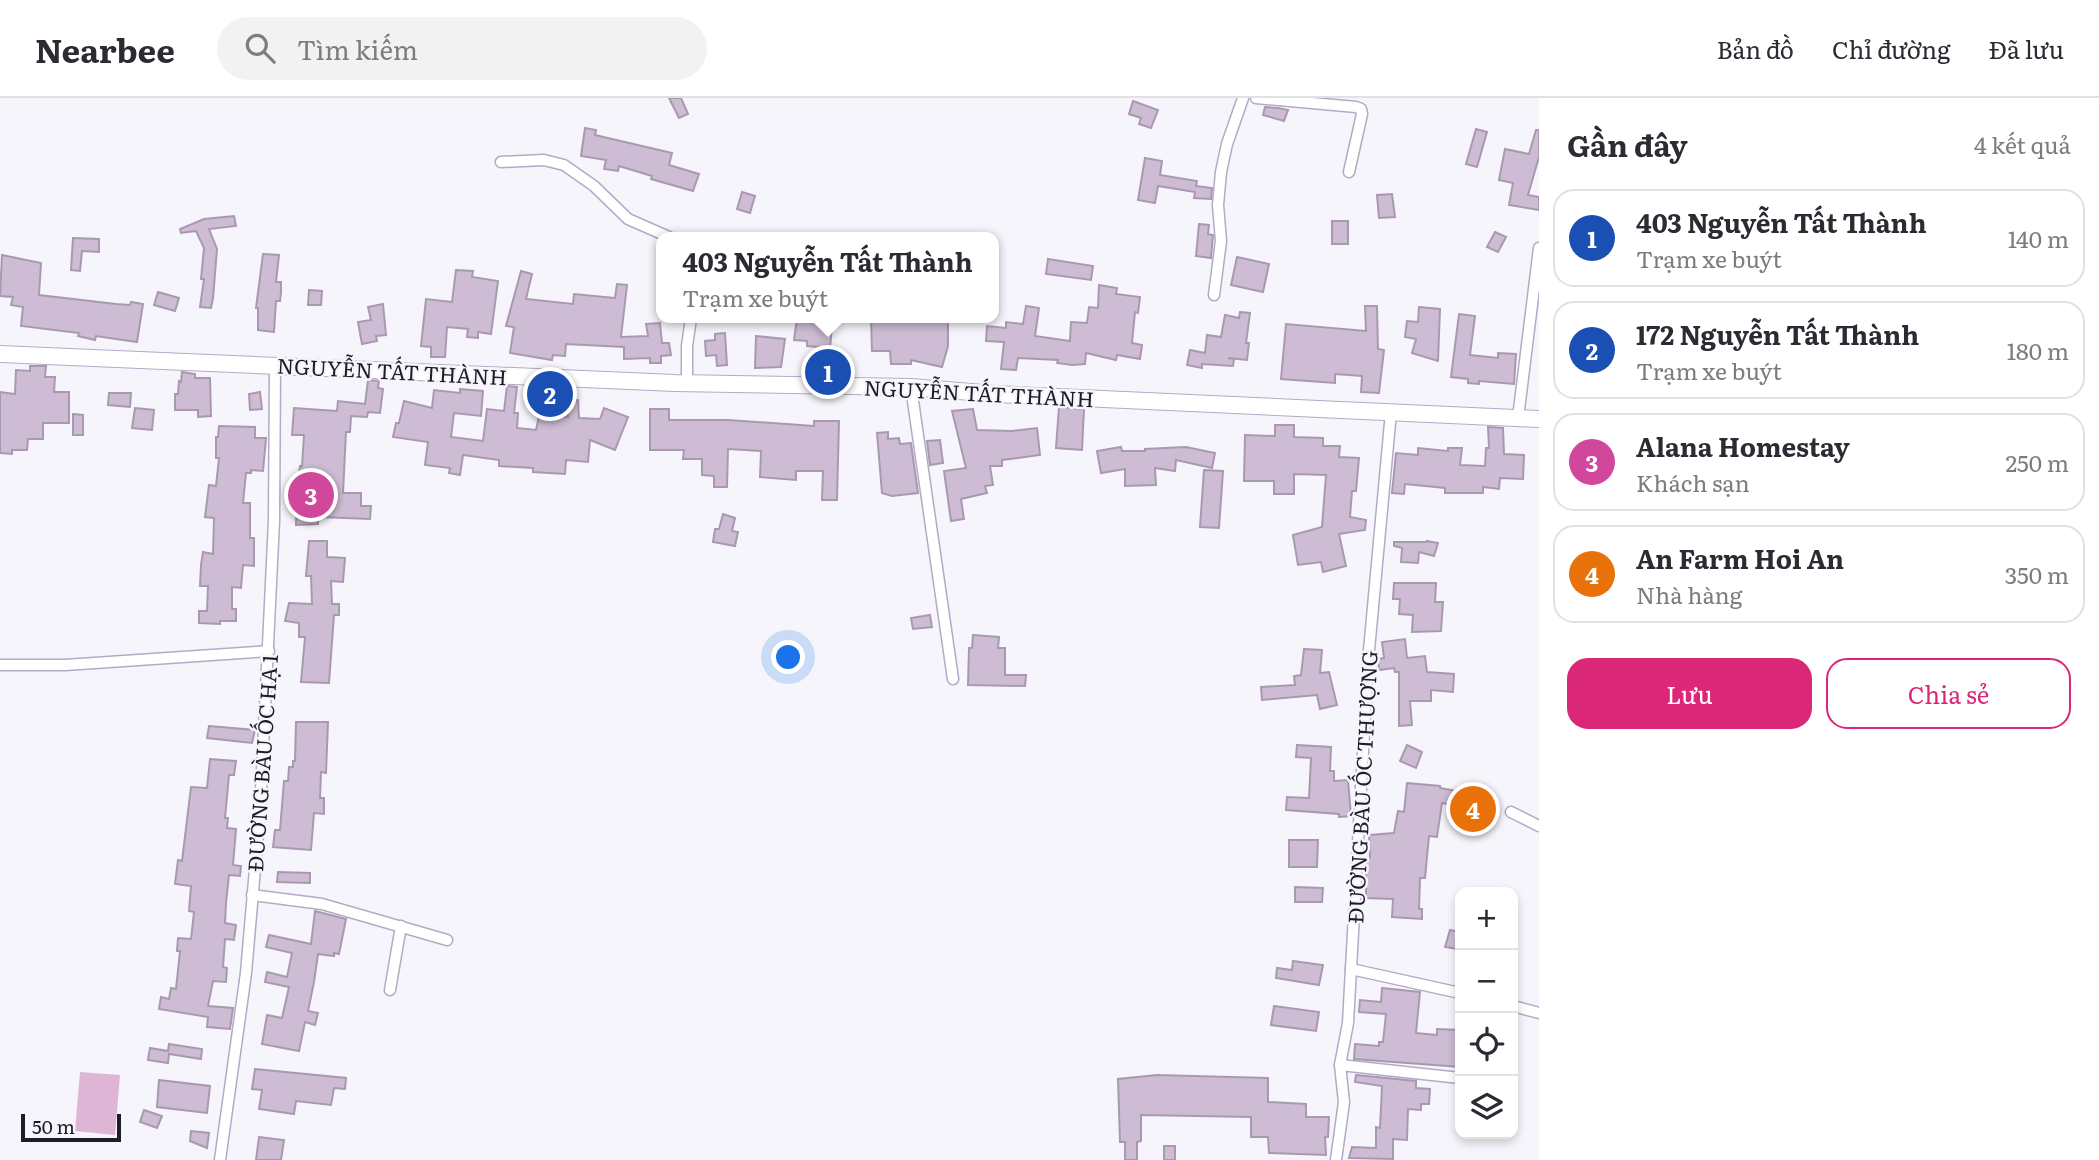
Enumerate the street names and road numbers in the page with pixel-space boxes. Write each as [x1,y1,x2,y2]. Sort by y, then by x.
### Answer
street label: NGUYỄN TẤT THÀNH [276,348,508,392]
street label: NGUYỄN TẤT THÀNH [863,370,1095,414]
street label: ĐƯỜNG BÀU ỐC THƯỢNG [1338,649,1384,924]
street label: ĐƯỜNG BÀU ỐC HẠ 1 [238,653,284,873]

